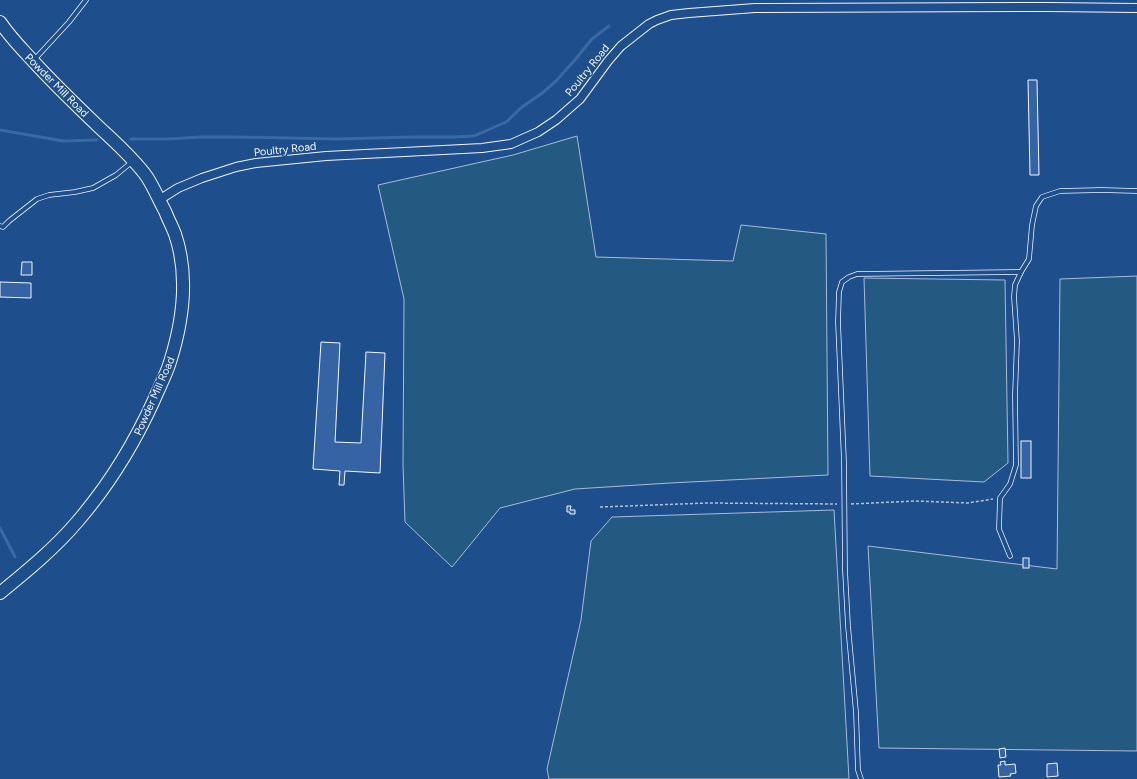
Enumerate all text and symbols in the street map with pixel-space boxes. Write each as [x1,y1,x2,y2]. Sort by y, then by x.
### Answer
street label: Poultry Road [563,42,612,99]
street label: Powder Mill Road [22,51,91,120]
street label: Poultry Road [253,140,317,159]
street label: Powder Mill Road [131,355,178,438]

